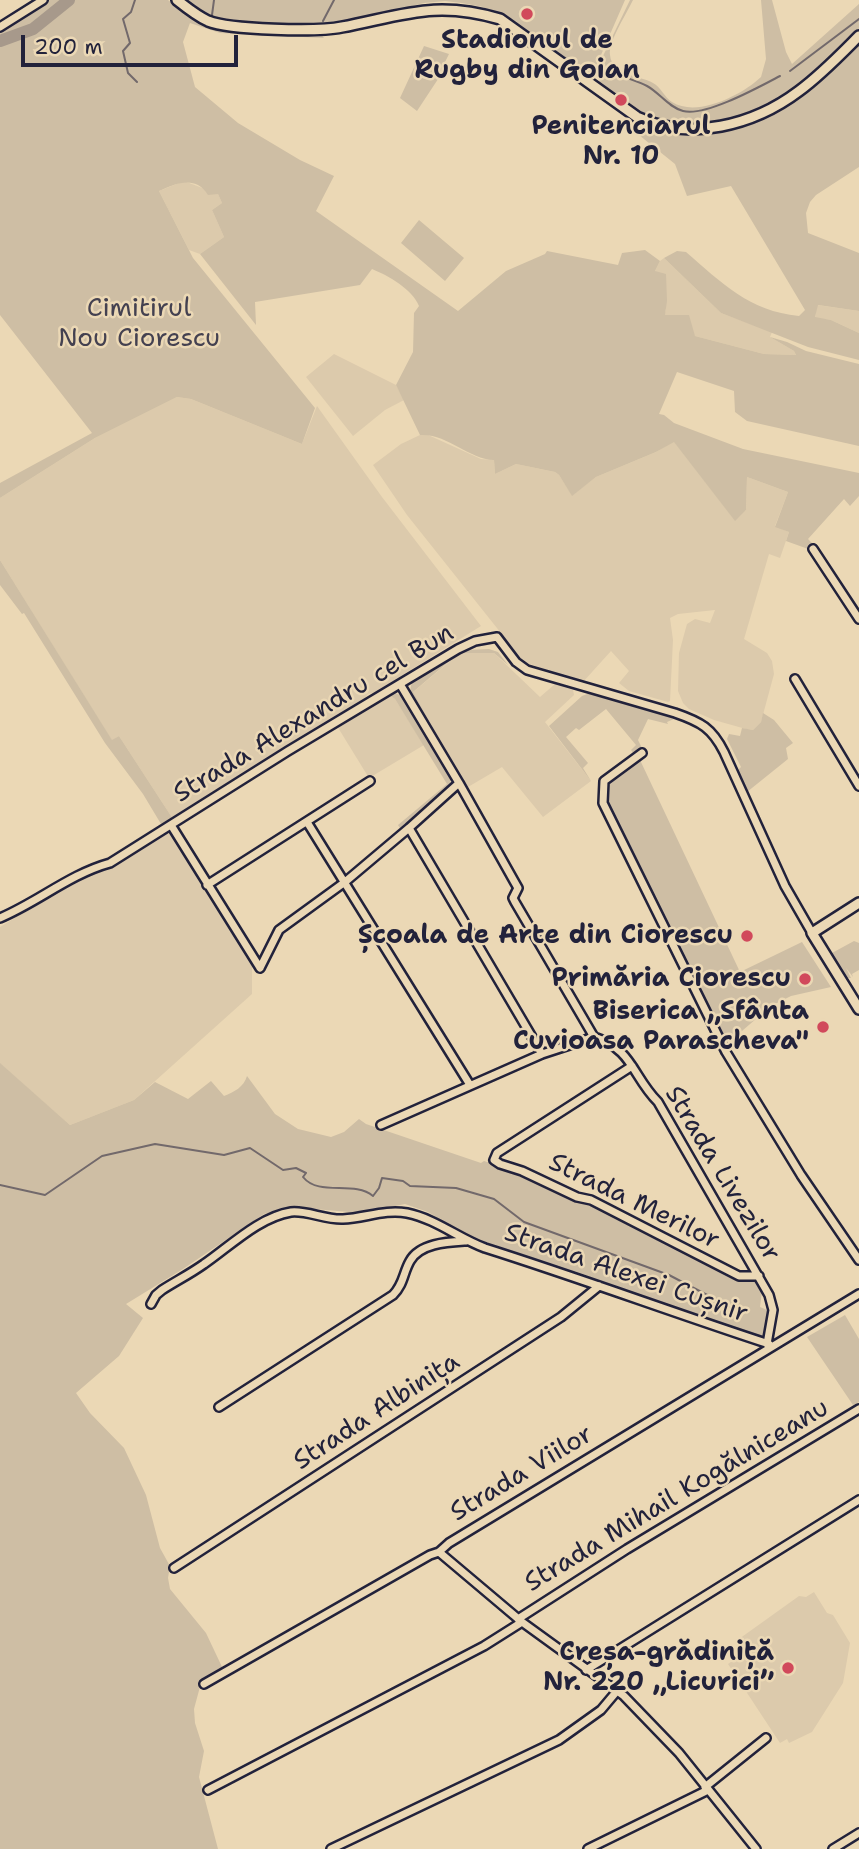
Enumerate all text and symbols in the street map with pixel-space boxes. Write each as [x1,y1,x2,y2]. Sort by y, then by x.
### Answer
marker: Stadionul de Rugby din Goian [519,6,535,22]
scale bar [24,21,242,65]
place label: Stadionul de Rugby din Goian [414,25,640,86]
text: 200 m [34,33,103,61]
marker: Penitenciarul Nr. 10 [613,92,629,108]
place label: Penitenciarul Nr. 10 [531,111,711,172]
park label: Cimitirul Nou Ciorescu [58,293,220,354]
street label: Strada Alexandru cel Bun [168,618,460,810]
place label: Școala de Arte din Ciorescu [358,920,733,952]
marker: Școala de Arte din Ciorescu [739,928,755,944]
place label: Primăria Ciorescu [551,963,791,995]
marker: Primăria Ciorescu [797,971,813,987]
place label: Biserica „Sfânta Cuvioasa Parascheva" [513,996,809,1058]
marker: Biserica „Sfânta Cuvioasa Parascheva" [815,1019,831,1035]
street label: Strada Livezilor [657,1081,787,1267]
street label: Strada Merilor [544,1147,724,1257]
street label: Strada Alexei Cușnir [500,1218,752,1330]
street label: Strada Albinița [288,1347,466,1477]
street label: Strada Mihail Kogălniceanu [519,1393,835,1599]
street label: Strada Viilor [445,1419,599,1529]
place label: Creșa-grădiniță Nr. 220 „Licurici” [543,1637,774,1698]
marker: Creșa-grădiniță Nr. 220 „Licurici” [780,1660,796,1676]

